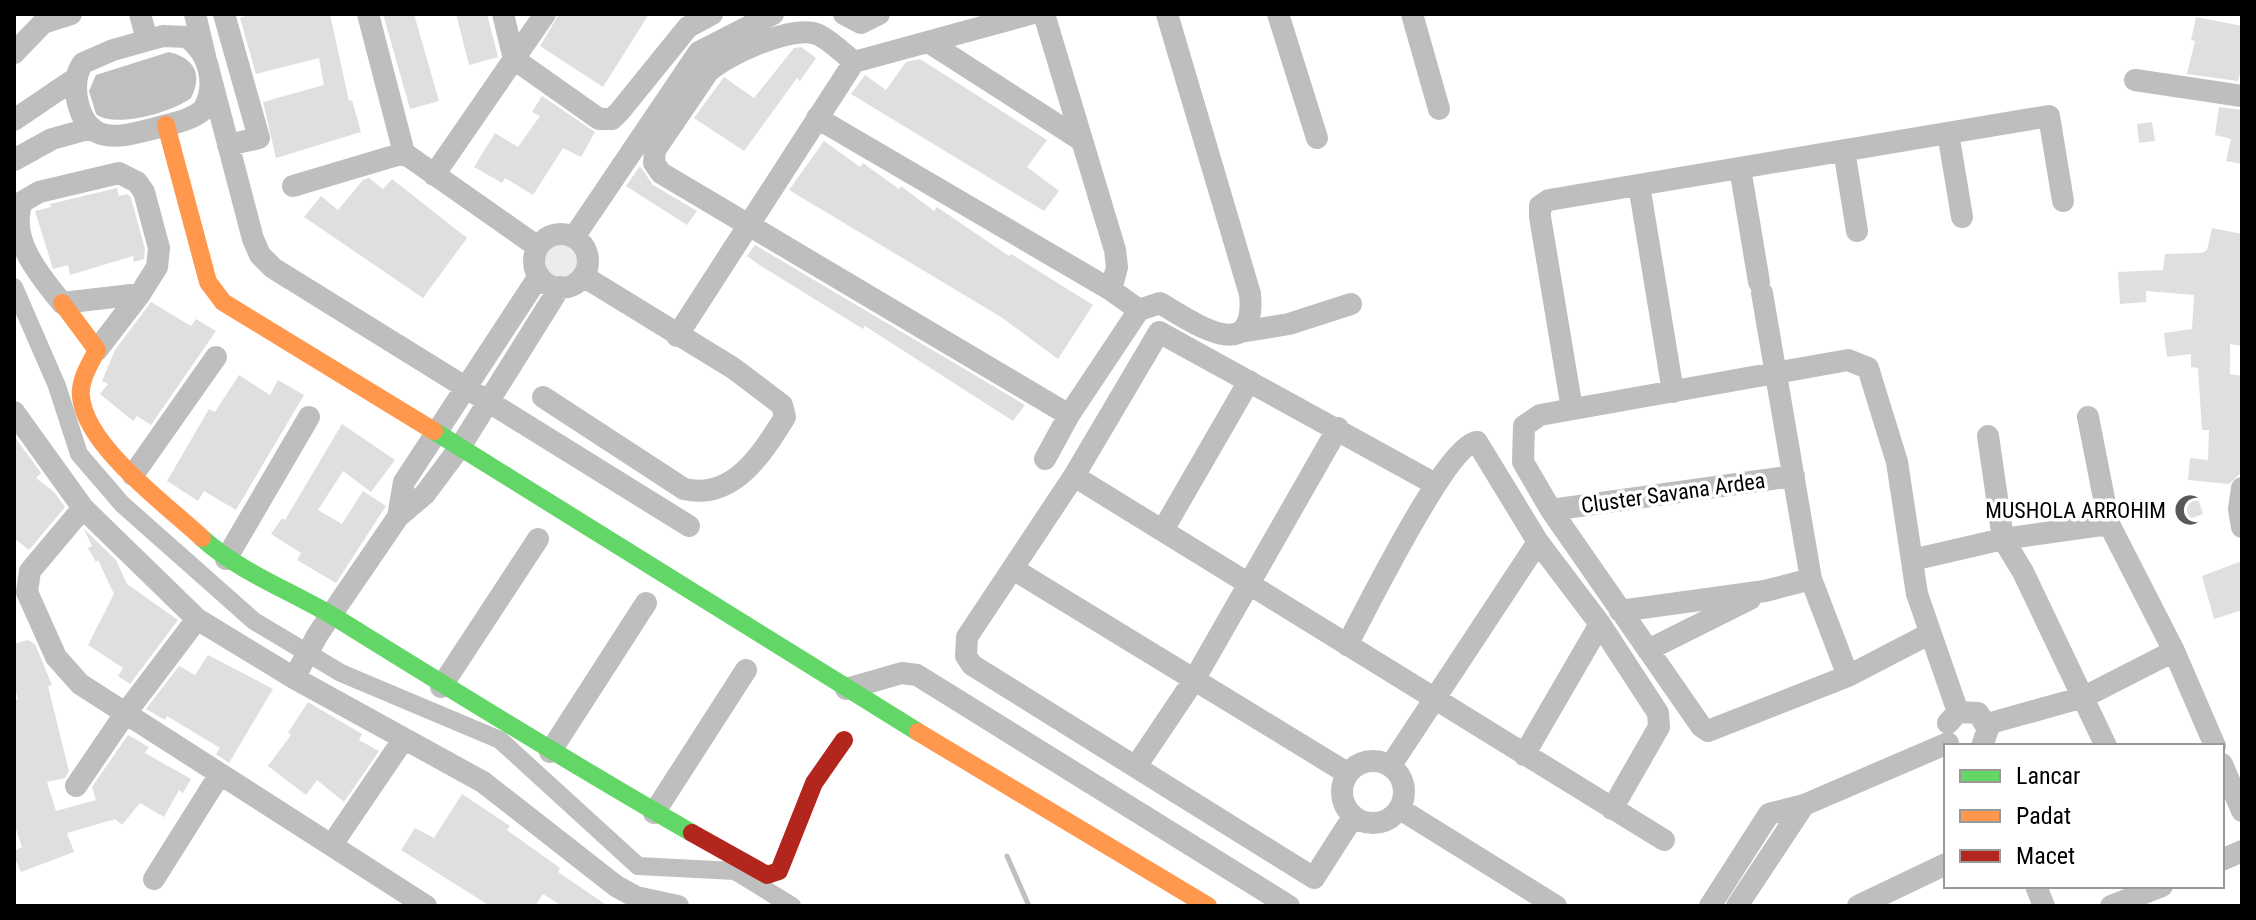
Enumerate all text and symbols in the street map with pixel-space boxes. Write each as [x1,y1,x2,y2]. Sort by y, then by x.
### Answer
street label: Cluster Savana Ardea [1579,468,1767,518]
mosque icon: MUSHOLA ARROHIM [2173,493,2207,527]
place label: MUSHOLA ARROHIM [1985,498,2166,523]
legend [1944,744,2224,888]
text: Lancar [2016,762,2080,790]
text: Padat [2016,802,2071,830]
text: Macet [2016,842,2075,870]

